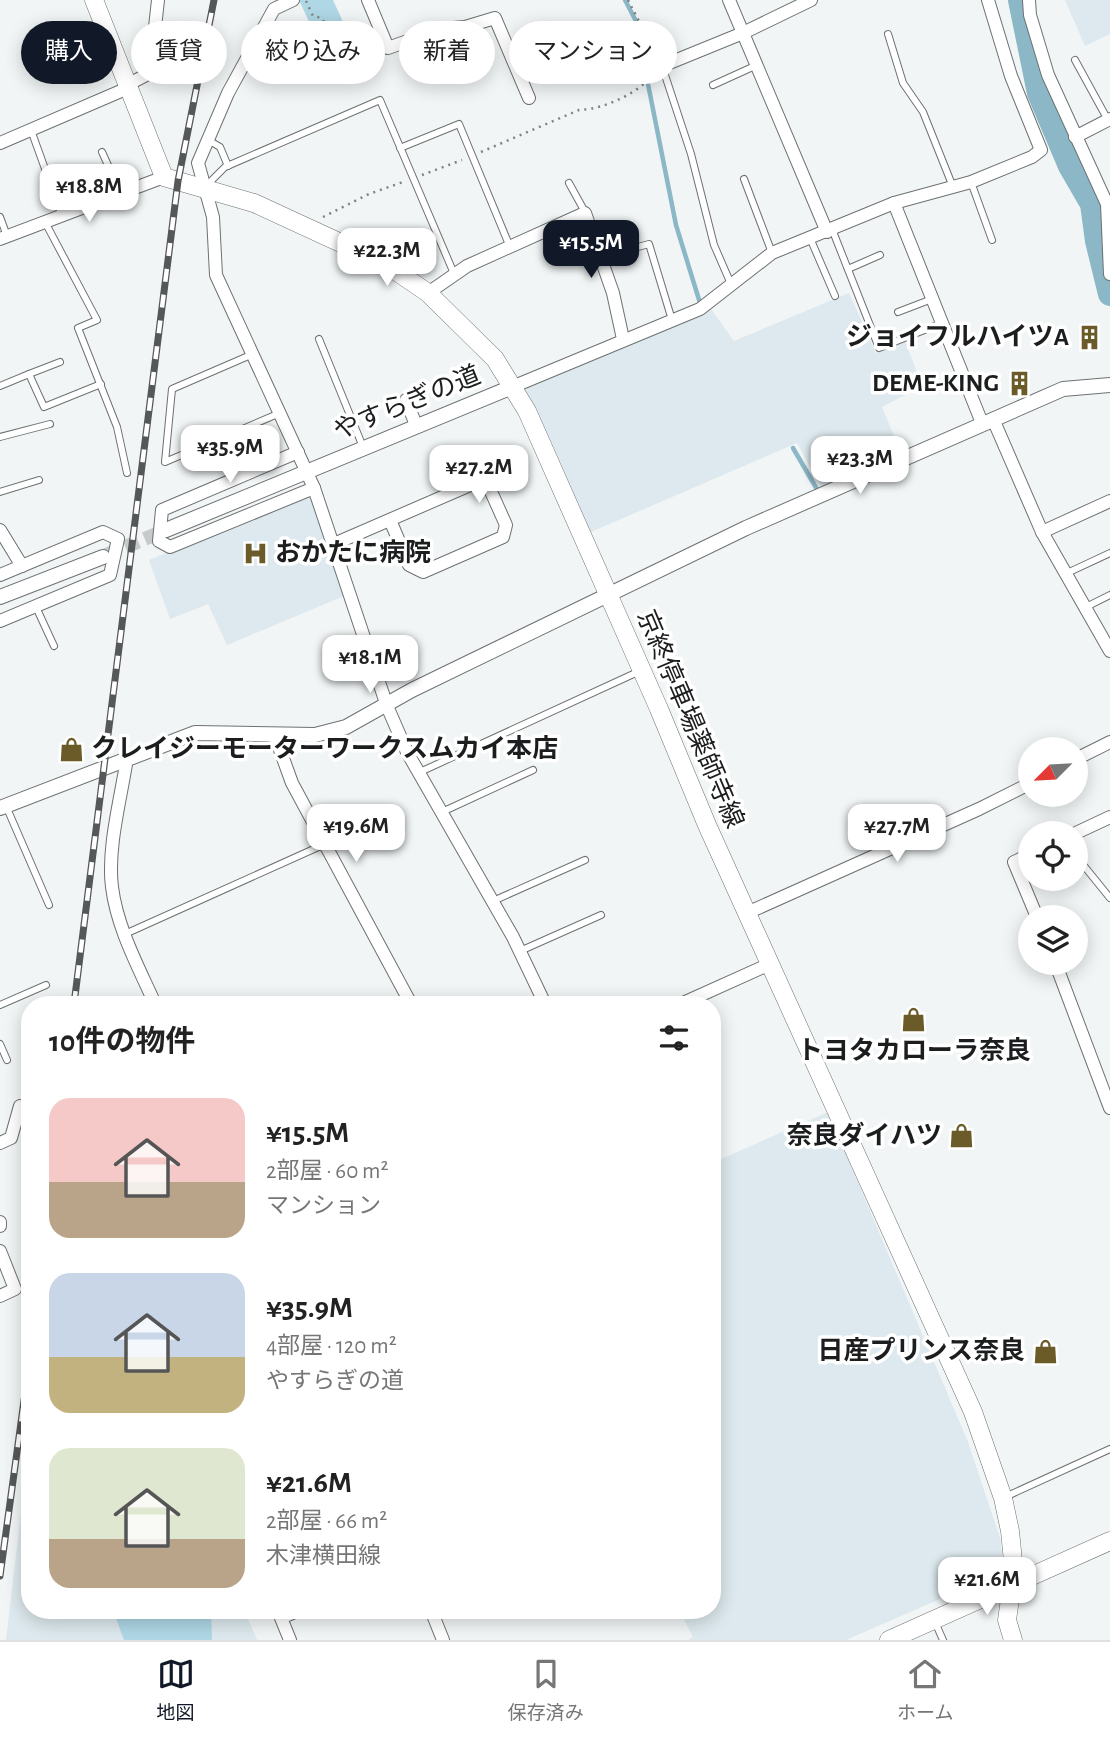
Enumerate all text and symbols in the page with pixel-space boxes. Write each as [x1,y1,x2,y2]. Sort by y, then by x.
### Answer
chip: 購入 [21,21,117,84]
chip: 賃貸 [131,21,227,84]
chip: 絞り込み [241,21,385,84]
chip: 新着 [399,21,495,84]
chip: マンション [509,21,677,84]
pin: ¥18.8M [32,164,146,224]
text: ¥18.8M [56,175,122,198]
pin: ¥15.5M [534,220,648,280]
pin: ¥22.3M [330,229,444,288]
text: ¥15.5M [559,231,623,254]
text: ¥22.3M [353,239,421,262]
place label: ジョイフルハイツA [846,323,1069,350]
building icon: ジョイフルハイツA [1075,323,1103,351]
street label: やすらぎの道 [329,361,484,444]
building icon: DEME-KING [1005,369,1033,397]
place label: DEME-KING [872,370,999,396]
pin: ¥35.9M [173,426,287,485]
text: ¥35.9M [197,436,263,459]
pin: ¥23.3M [803,436,917,496]
pin: ¥27.2M [422,446,536,505]
text: ¥23.3M [827,447,893,470]
text: ¥27.2M [445,456,513,479]
hospital icon: おかたに病院 [241,539,269,567]
place label: おかたに病院 [275,539,431,566]
street label: 京終停車場薬師寺線 [632,605,750,832]
pin: ¥18.1M [313,636,427,695]
text: ¥18.1M [338,646,402,669]
place label: クレイジーモーターワークスムカイ本店 [91,734,558,762]
shop icon: クレイジーモーターワークスムカイ本店 [57,735,85,763]
north arrow [1018,737,1088,807]
map controls [1018,737,1088,975]
pin: ¥19.6M [299,804,413,864]
pin: ¥27.7M [840,804,954,864]
text: ¥19.6M [323,815,389,838]
text: ¥27.7M [864,815,930,838]
button: locate [1018,821,1088,891]
button: layers [1018,905,1088,975]
shop icon: トヨタカローラ奈良 [900,1005,928,1033]
icon: filters [655,1019,693,1057]
text: 10件の物件 [49,1027,195,1057]
place label: トヨタカローラ奈良 [797,1036,1031,1064]
text: ¥15.5M [266,1118,349,1148]
place label: 奈良ダイハツ [787,1121,942,1149]
shop icon: 奈良ダイハツ [948,1122,976,1150]
icon: home [105,1126,189,1210]
text: 2部屋 · 60 m² [266,1160,389,1183]
text: マンション [266,1195,381,1218]
text: ¥35.9M [266,1293,353,1323]
icon: home [105,1301,189,1385]
text: 4部屋 · 120 m² [266,1335,397,1358]
place label: 日産プリンス奈良 [818,1336,1025,1364]
shop icon: 日産プリンス奈良 [1031,1337,1059,1365]
text: やすらぎの道 [266,1370,404,1393]
text: ¥21.6M [266,1468,352,1498]
icon: home [105,1476,189,1560]
text: 2部屋 · 66 m² [266,1510,387,1533]
text: 木津横田線 [266,1545,381,1568]
pin: ¥21.6M [930,1558,1044,1617]
text: ¥21.6M [954,1568,1020,1591]
tab: 地図 [157,1655,195,1725]
tab: 保存済み [508,1655,584,1725]
tab: ホーム [897,1655,953,1725]

